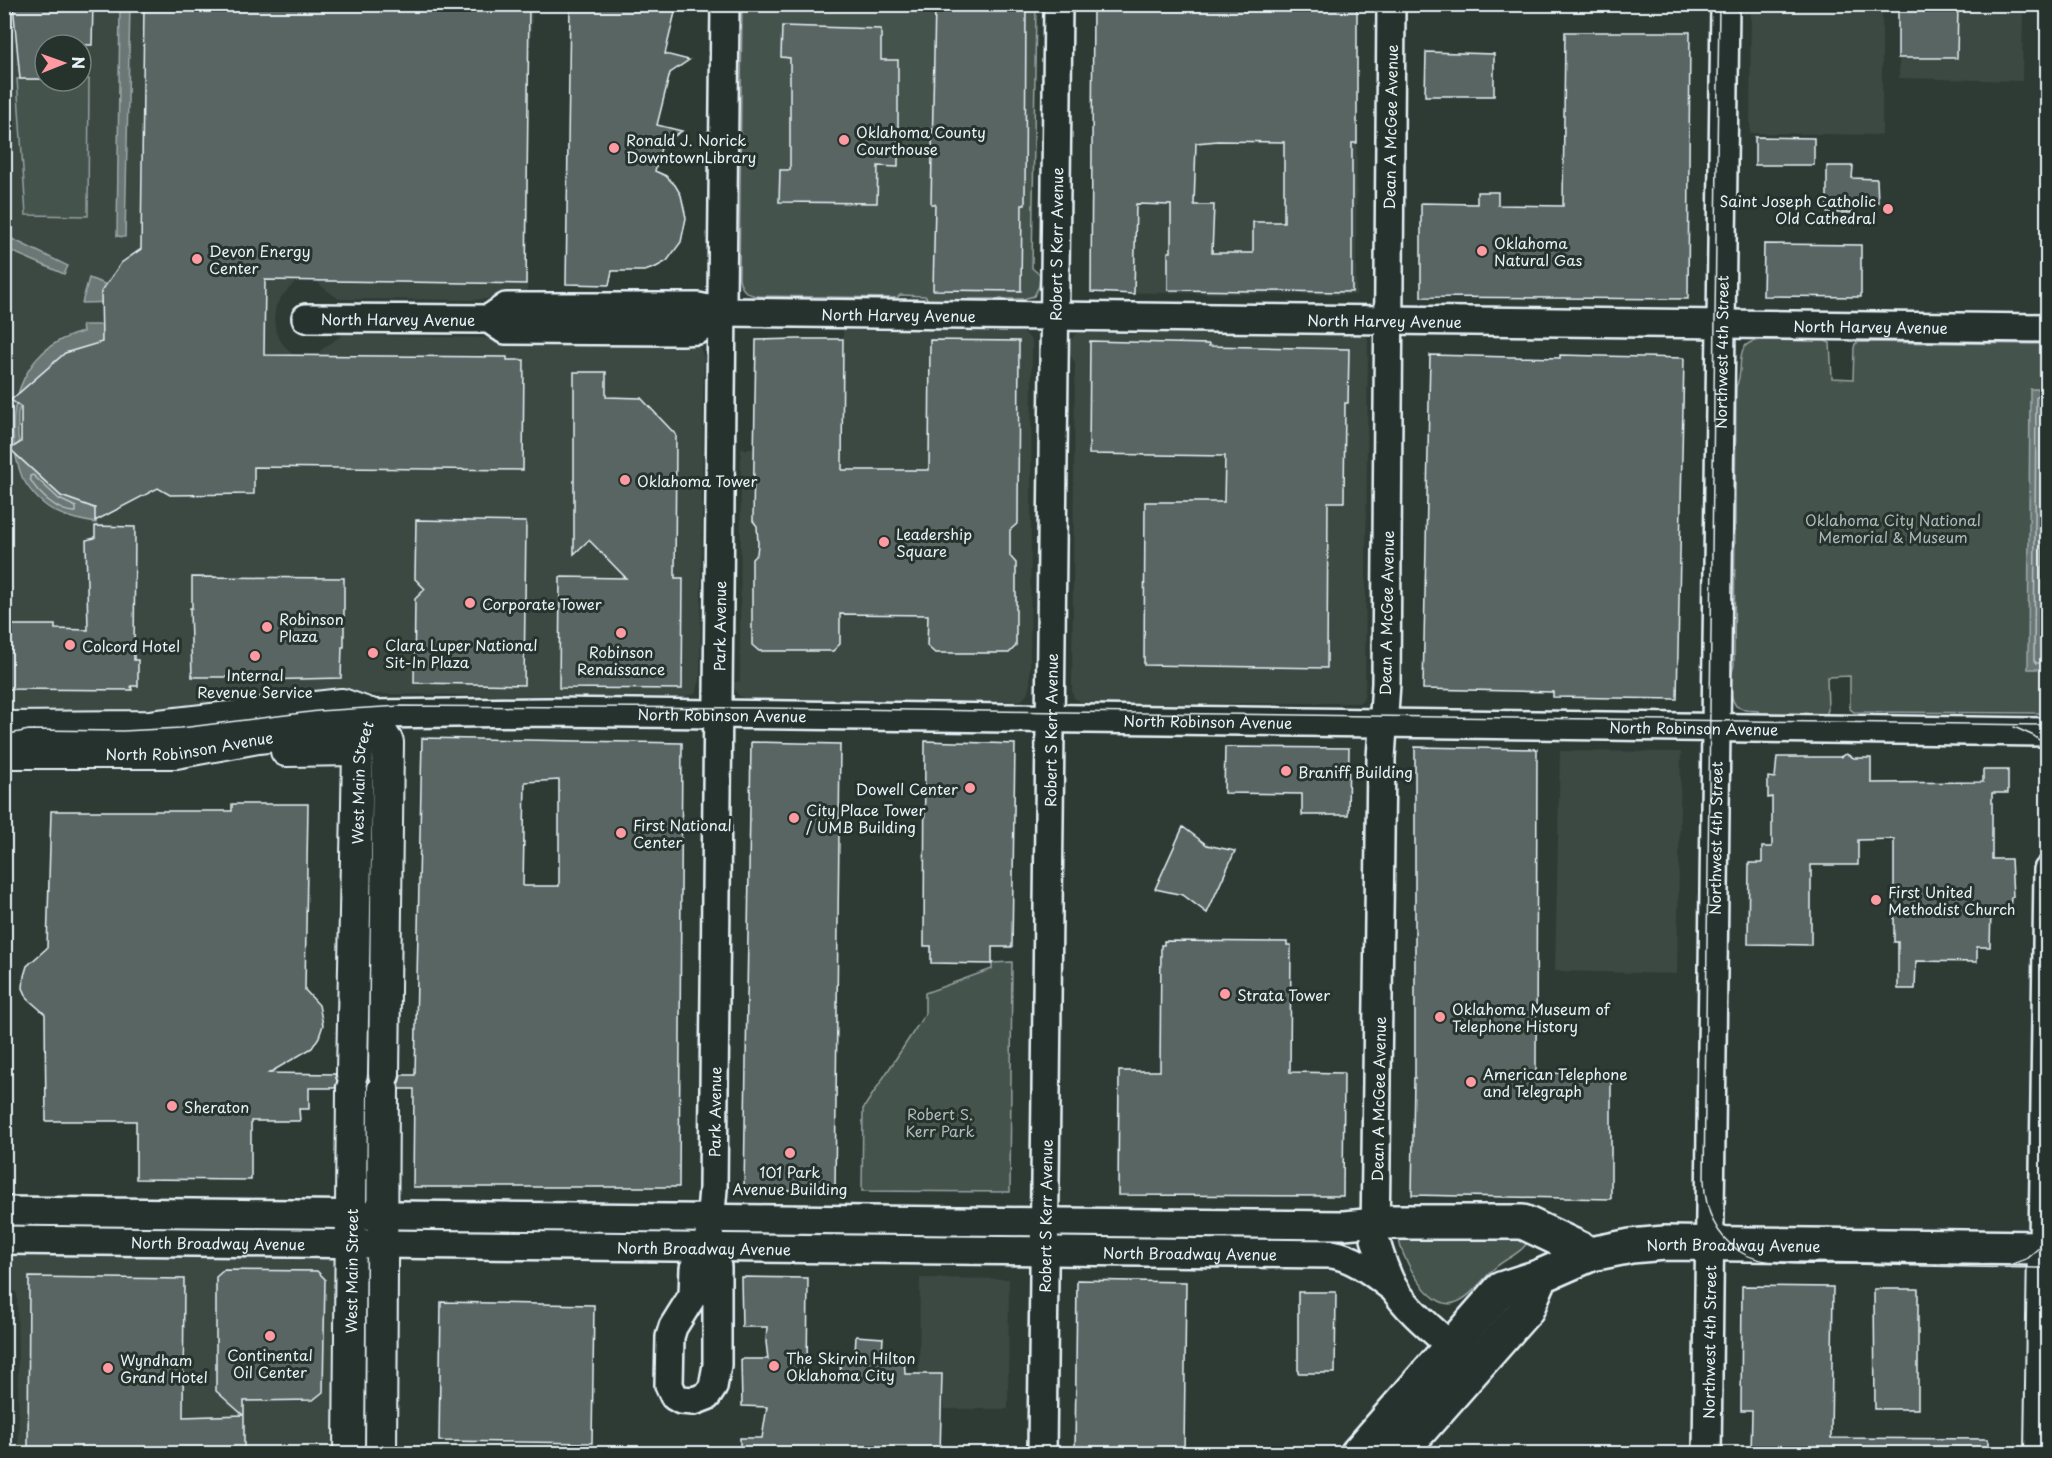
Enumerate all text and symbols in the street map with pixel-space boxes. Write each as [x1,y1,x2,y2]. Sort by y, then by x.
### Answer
north arrow [33,33,93,93]
street label: Dean A McGee Avenue [1377,44,1403,210]
text: N [67,56,91,69]
place label: Oklahoma County Courthouse [856,120,986,160]
place label: Ronald J. Norick DowntownLibrary [626,128,756,168]
marker: Oklahoma County Courthouse [837,133,851,147]
marker: Ronald J. Norick DowntownLibrary [607,141,621,155]
street label: Robert S Kerr Avenue [1043,167,1068,321]
place label: Saint Joseph Catholic Old Cathedral [1719,189,1876,229]
marker: Saint Joseph Catholic Old Cathedral [1881,202,1895,216]
place label: Oklahoma Natural Gas [1494,231,1582,271]
place label: Devon Energy Center [209,239,311,279]
marker: Oklahoma Natural Gas [1475,244,1489,258]
marker: Devon Energy Center [190,252,204,266]
street label: Northwest 4th Street [1708,275,1733,429]
street label: North Harvey Avenue [821,302,976,327]
street label: North Harvey Avenue [321,307,475,330]
street label: North Harvey Avenue [1307,308,1462,332]
street label: North Harvey Avenue [1793,313,1948,338]
place label: Oklahoma Tower [637,469,758,492]
marker: Oklahoma Tower [618,473,632,487]
park label: Oklahoma City National Memorial & Museum [1805,508,1981,548]
place label: Leadership Square [896,522,972,562]
street label: Dean A McGee Avenue [1373,530,1399,696]
marker: Leadership Square [877,535,891,549]
street label: Park Avenue [707,581,731,671]
place label: Corporate Tower [482,592,602,615]
marker: Corporate Tower [463,596,477,610]
place label: Robinson Plaza [279,607,344,647]
marker: Robinson Plaza [260,620,274,634]
marker: Robinson Renaissance [614,626,628,640]
place label: Clara Luper National Sit-In Plaza [385,633,538,673]
place label: Colcord Hotel [82,634,180,657]
marker: Colcord Hotel [63,638,77,652]
place label: Robinson Renaissance [577,640,665,680]
marker: Clara Luper National Sit-In Plaza [366,646,380,660]
marker: Internal Revenue Service [248,649,262,663]
street label: Robert S Kerr Avenue [1038,653,1062,807]
place label: Internal Revenue Service [197,663,313,703]
street label: North Robinson Avenue [637,702,807,727]
street label: North Robinson Avenue [1123,708,1293,733]
street label: North Robinson Avenue [1609,715,1779,740]
street label: West Main Street [345,718,378,845]
street label: North Robinson Avenue [106,725,274,765]
place label: Braniff Building [1298,760,1413,783]
street label: Northwest 4th Street [1702,761,1727,915]
marker: Braniff Building [1279,764,1293,778]
place label: Dowell Center [855,777,958,800]
marker: Dowell Center [963,781,977,795]
place label: City Place Tower / UMB Building [806,798,926,838]
marker: City Place Tower / UMB Building [787,811,801,825]
place label: First National Center [633,813,732,853]
marker: First National Center [614,826,628,840]
place label: First United Methodist Church [1888,880,2016,920]
marker: First United Methodist Church [1869,893,1883,907]
place label: Strata Tower [1237,983,1330,1006]
marker: Strata Tower [1218,987,1232,1001]
place label: Oklahoma Museum of Telephone History [1452,997,1611,1037]
marker: Oklahoma Museum of Telephone History [1433,1010,1447,1024]
street label: Dean A McGee Avenue [1365,1016,1391,1182]
place label: American Telephone and Telegraph [1483,1062,1628,1102]
street label: Park Avenue [702,1066,726,1157]
marker: American Telephone and Telegraph [1464,1075,1478,1089]
place label: Sheraton [184,1095,249,1118]
marker: Sheraton [165,1099,179,1113]
park label: Robert S. Kerr Park [905,1102,975,1142]
street label: Robert S Kerr Avenue [1032,1139,1057,1293]
marker: 101 Park Avenue Building [783,1146,797,1160]
place label: 101 Park Avenue Building [733,1160,848,1200]
street label: West Main Street [338,1209,363,1333]
street label: North Broadway Avenue [131,1230,305,1255]
street label: North Broadway Avenue [1645,1231,1821,1257]
street label: North Broadway Avenue [617,1235,791,1260]
street label: North Broadway Avenue [1103,1240,1277,1265]
street label: Northwest 4th Street [1696,1265,1721,1419]
marker: Continental Oil Center [263,1329,277,1343]
place label: Continental Oil Center [227,1343,313,1383]
place label: The Skirvin Hilton Oklahoma City [786,1346,916,1386]
place label: Wyndham Grand Hotel [120,1348,208,1388]
marker: The Skirvin Hilton Oklahoma City [767,1359,781,1373]
marker: Wyndham Grand Hotel [101,1361,115,1375]

